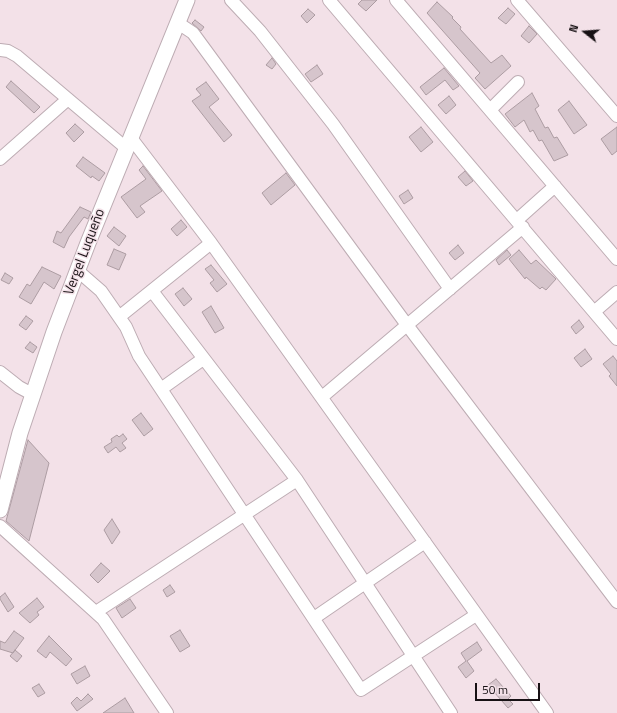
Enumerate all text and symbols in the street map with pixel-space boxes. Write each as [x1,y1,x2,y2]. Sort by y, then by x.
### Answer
north arrow [565,12,605,52]
text: N [565,23,582,34]
street label: Vergel Luqueño [61,207,109,297]
scale bar [477,675,542,701]
text: 50 m [482,680,508,699]

